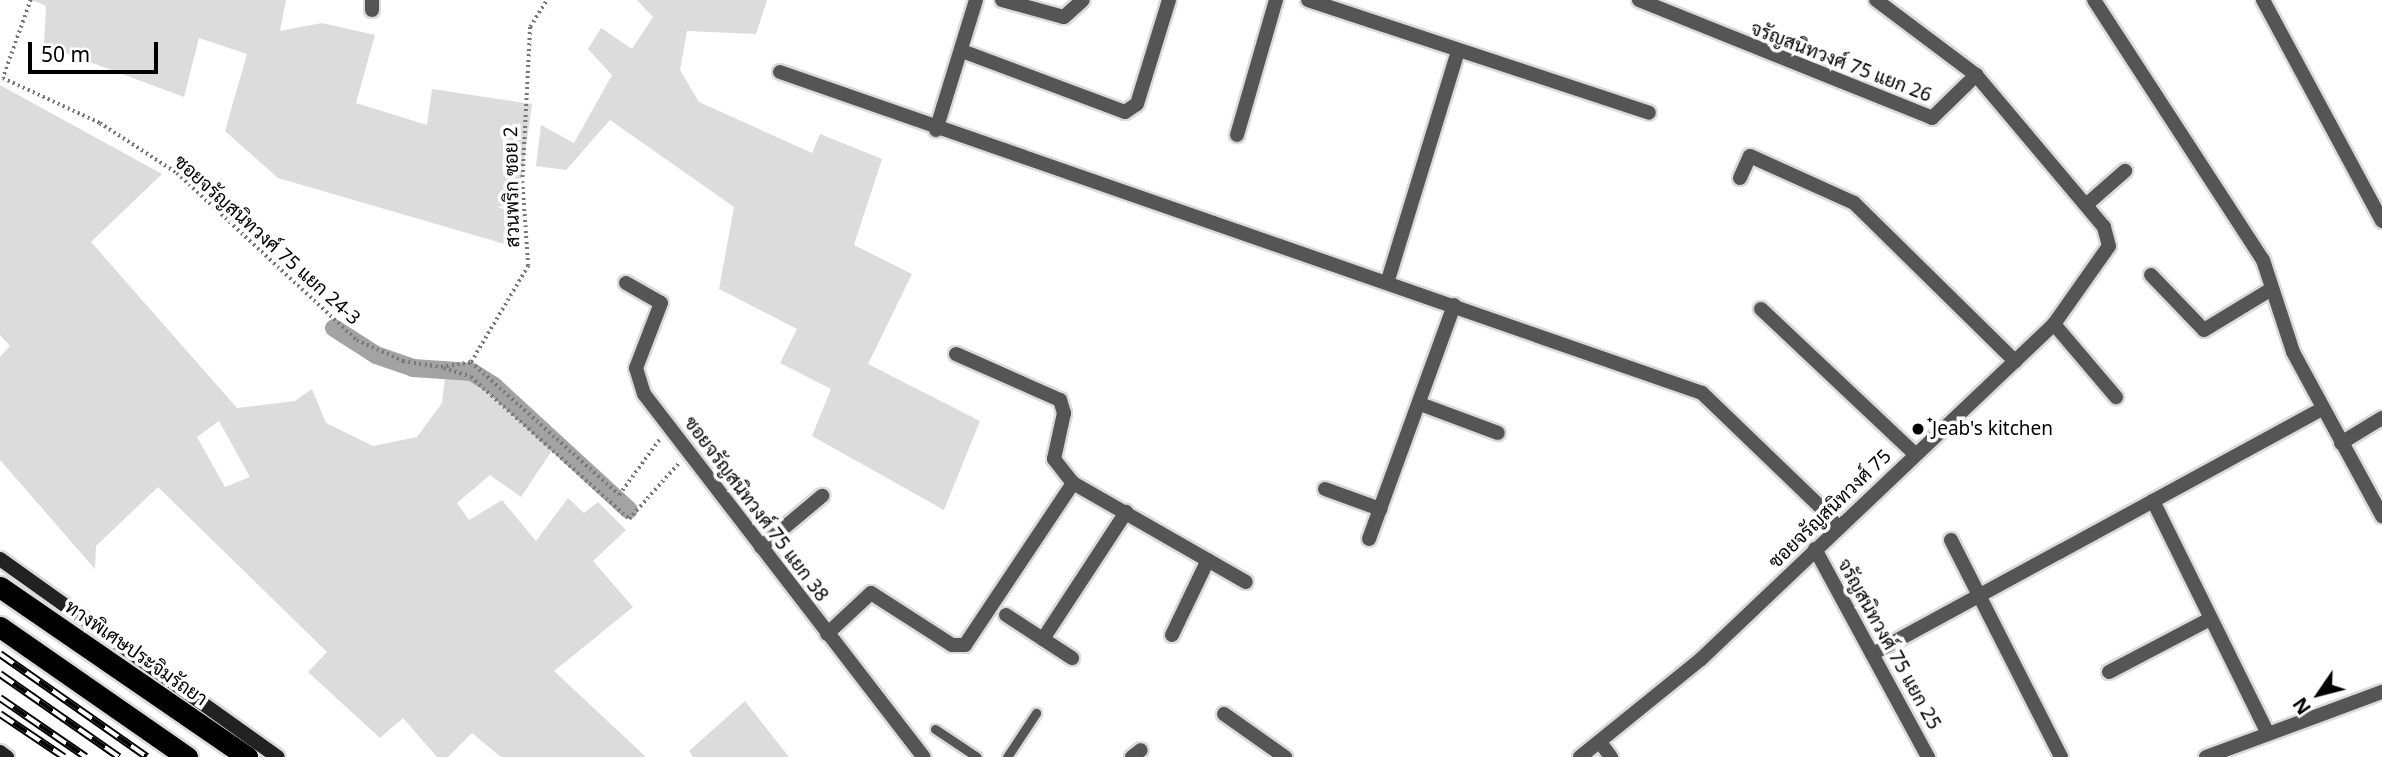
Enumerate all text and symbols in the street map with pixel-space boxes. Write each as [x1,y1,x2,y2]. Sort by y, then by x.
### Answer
street label: จรัญสนิทวงศ์ 75 แยก 26 [1747,17,1935,107]
scale bar [32,28,161,72]
text: 50 m [41,40,90,68]
street label: สวนพริก ซอย 2 [500,126,524,248]
street label: ซอยจรัญสนิทวงศ์ 75 แยก 24-3 [169,150,365,330]
street label: ซอยจรัญสนิทวงศ์ 75 แยก 38 [679,412,833,606]
place label: ๋Jeab's kitchen [1932,418,2053,440]
marker: ๋Jeab's kitchen [1910,421,1926,437]
street label: ซอยจรัญสนิทวงศ์ 75 [1764,445,1896,573]
street label: จรัญสนิทวงศ์ 75 แยก 25 [1832,554,1946,734]
street label: ทางพิเศษประจิมรัถยา [60,595,212,711]
north arrow [2284,659,2354,729]
text: N [2287,692,2317,720]

